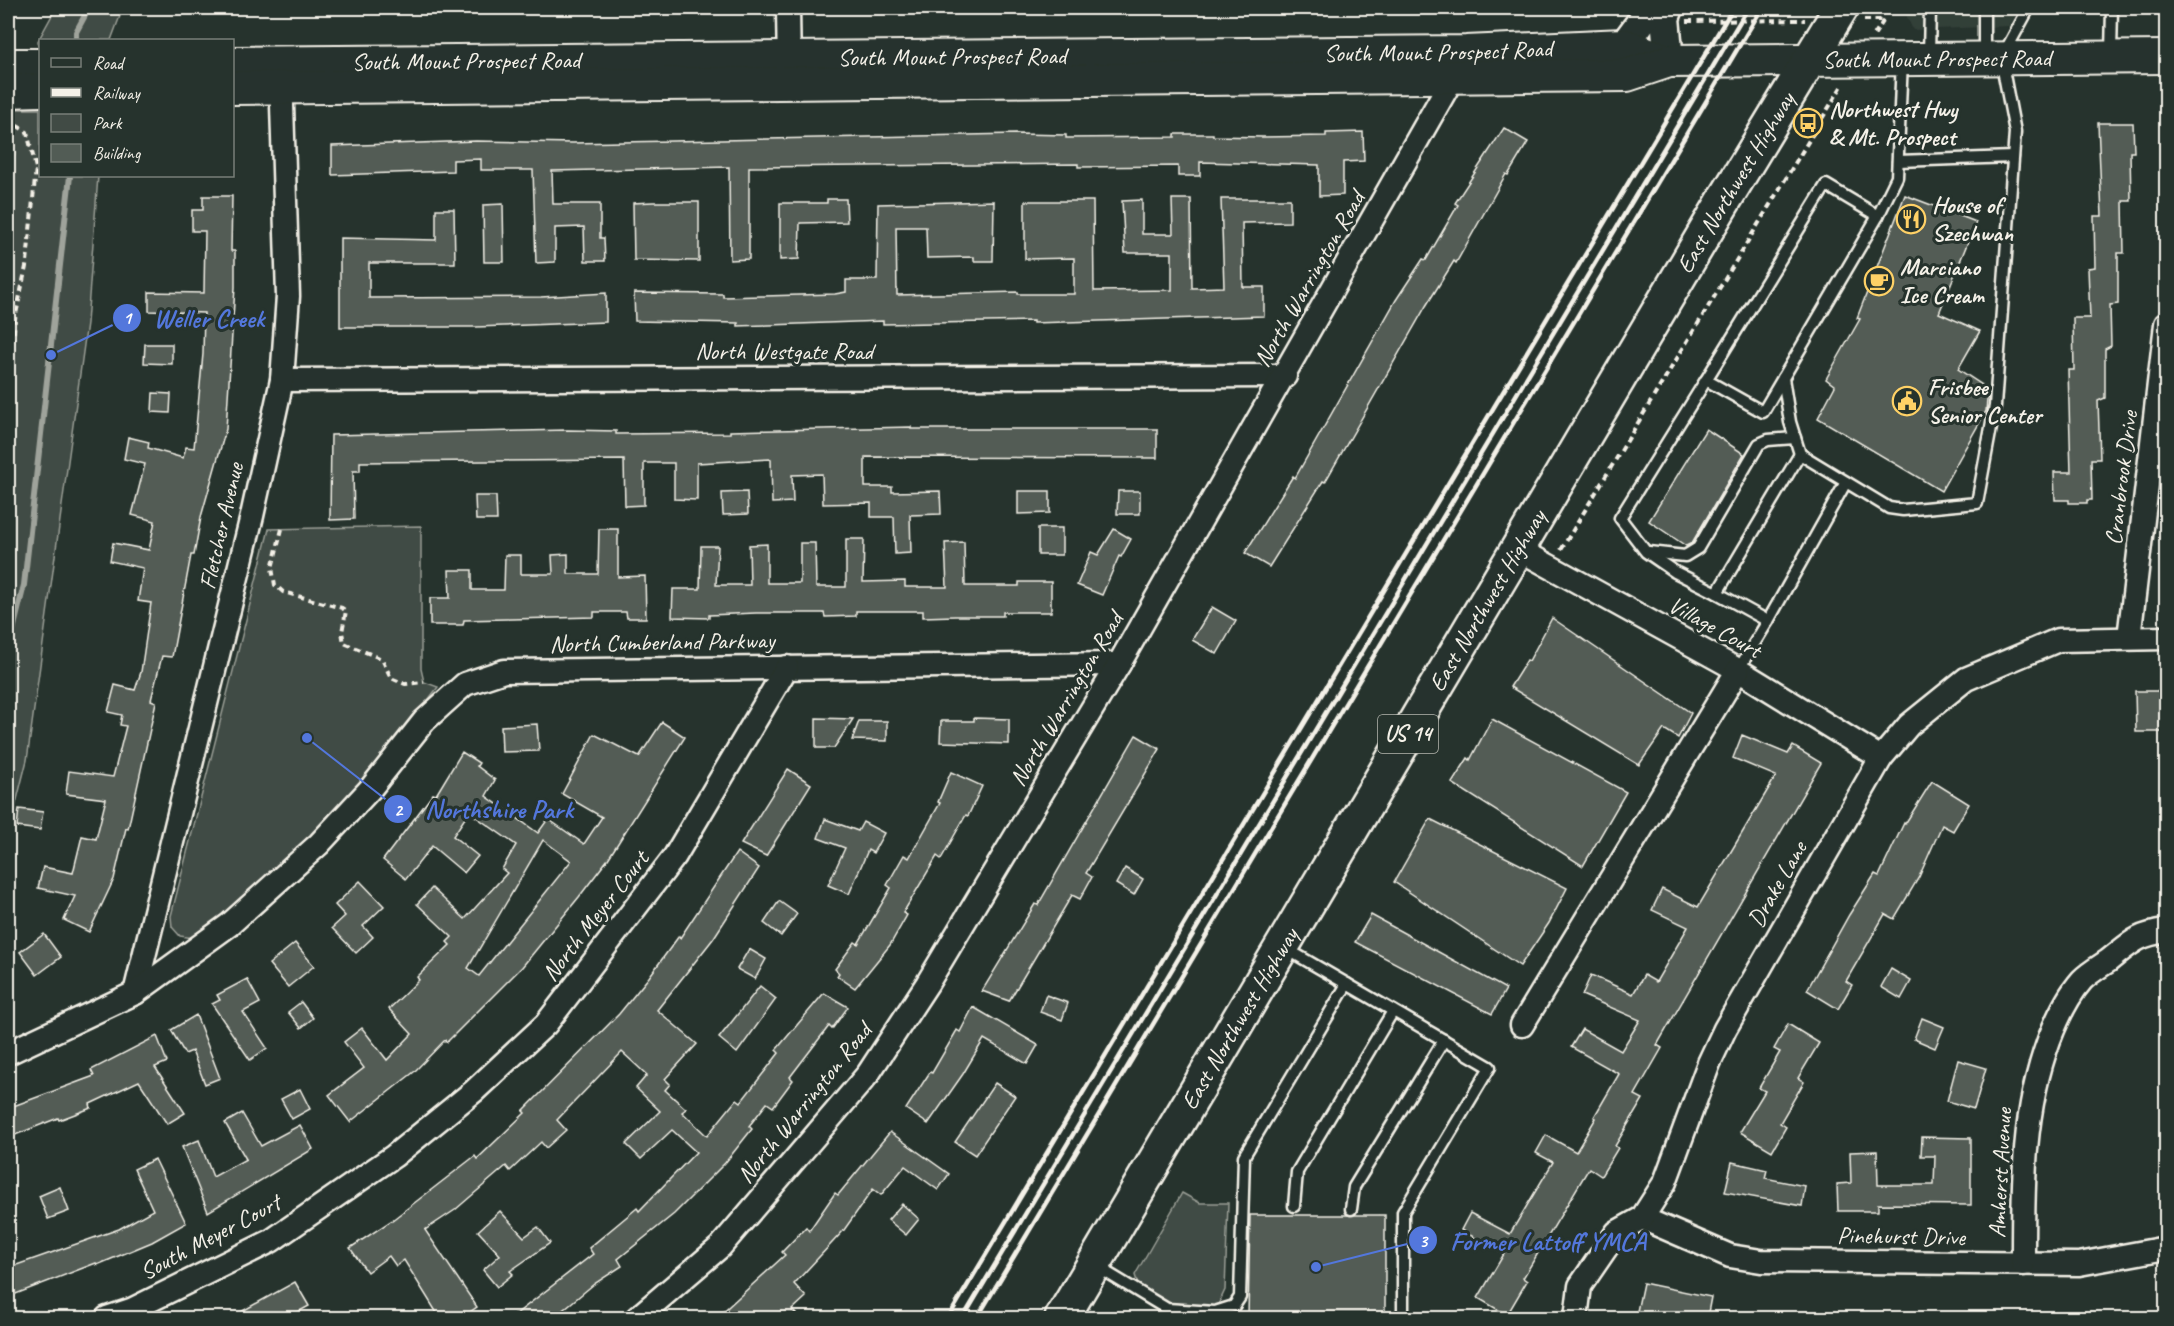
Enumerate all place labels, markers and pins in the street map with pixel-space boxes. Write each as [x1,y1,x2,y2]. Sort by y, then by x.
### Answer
place label: Northwest Hwy & Mt. Prospect [1829,94,1959,152]
bus stop icon: Northwest Hwy & Mt. Prospect [1792,107,1824,139]
place label: House of Szechwan [1932,190,2014,248]
restaurant icon: House of Szechwan [1895,203,1927,235]
place label: Marciano Ice Cream [1900,252,1985,310]
cafe icon: Marciano Ice Cream [1863,265,1895,297]
callout: Weller Creek [112,296,276,340]
place label: Frisbee Senior Center [1928,372,2044,430]
public building icon: Frisbee Senior Center [1891,385,1923,417]
callout: Northshire Park [383,787,585,831]
callout: Former Lattoff YMCA [1408,1218,1658,1262]

